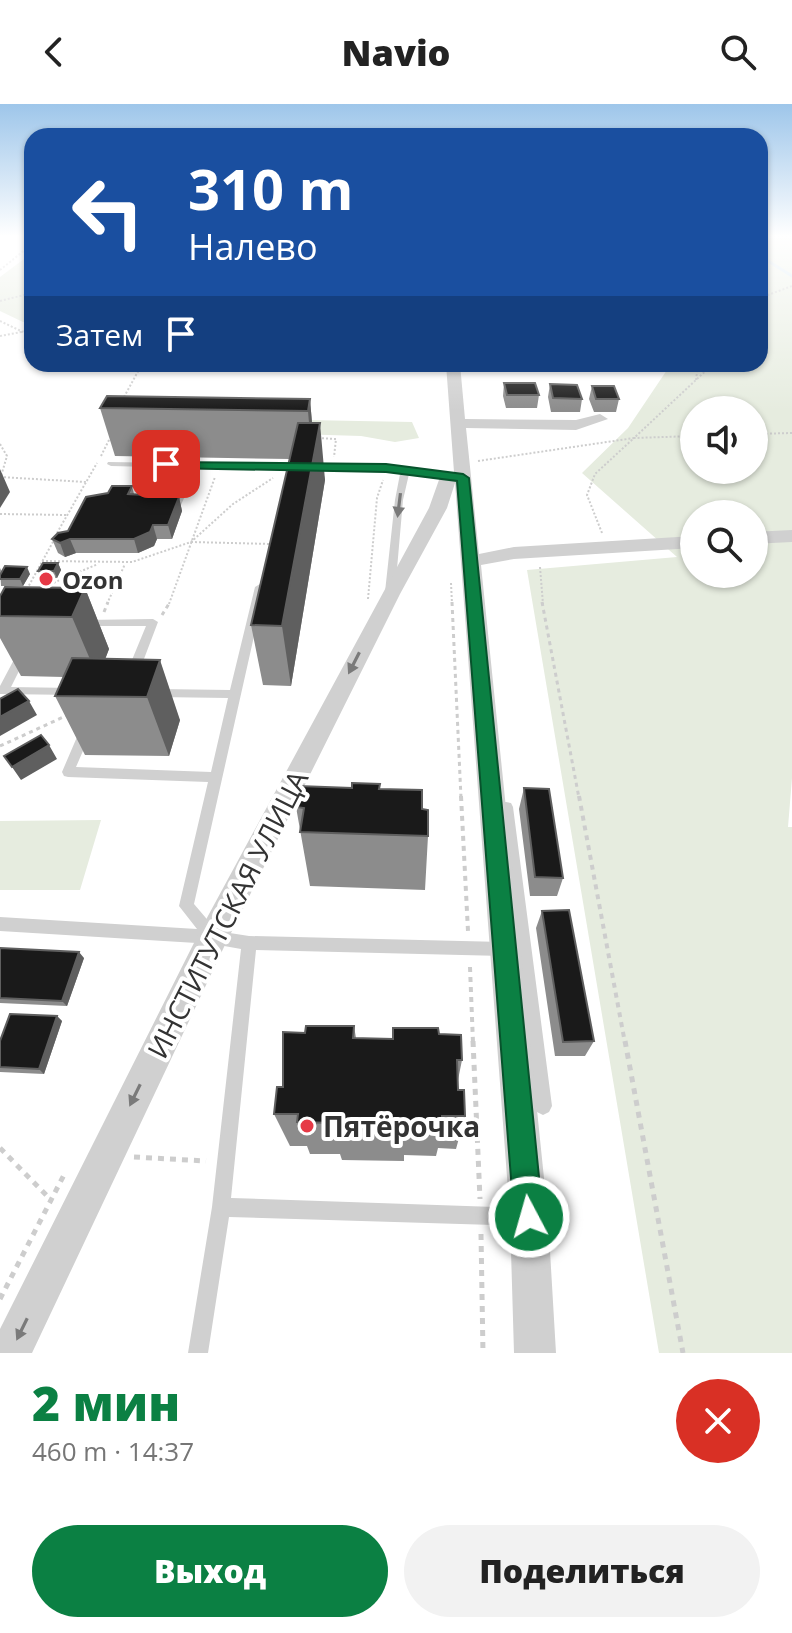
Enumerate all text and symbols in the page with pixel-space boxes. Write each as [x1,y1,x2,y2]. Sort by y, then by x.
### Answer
text: Navio [341,28,451,77]
icon: back [32,30,76,74]
icon: search [716,30,760,74]
text: 310 m [188,150,354,226]
icon: left [56,160,160,264]
text: Налево [188,222,318,271]
icon: arrive [159,312,203,356]
text: Затем [56,314,143,355]
map controls [680,396,768,588]
button: sound [680,396,768,484]
pin [132,430,200,498]
icon: arrive [144,442,188,486]
one-way arrow [392,493,405,518]
button: search [680,500,768,588]
place label: Ozon [62,563,123,596]
marker: Ozon [37,570,55,588]
one-way arrow [348,652,361,675]
street label: ИНСТИТУТСКАЯ УЛИЦА [138,763,316,1064]
one-way arrow [129,1083,142,1106]
place label: Пятёрочка [323,1107,480,1145]
marker: Пятёрочка [298,1117,316,1135]
position arrow [487,1175,571,1259]
one-way arrow [15,1317,29,1340]
text: 2 мин [32,1370,180,1435]
button: close [676,1379,760,1463]
text: 460 m · 14:37 [32,1433,194,1469]
button: Выход [32,1525,388,1617]
button: Поделиться [404,1525,760,1617]

